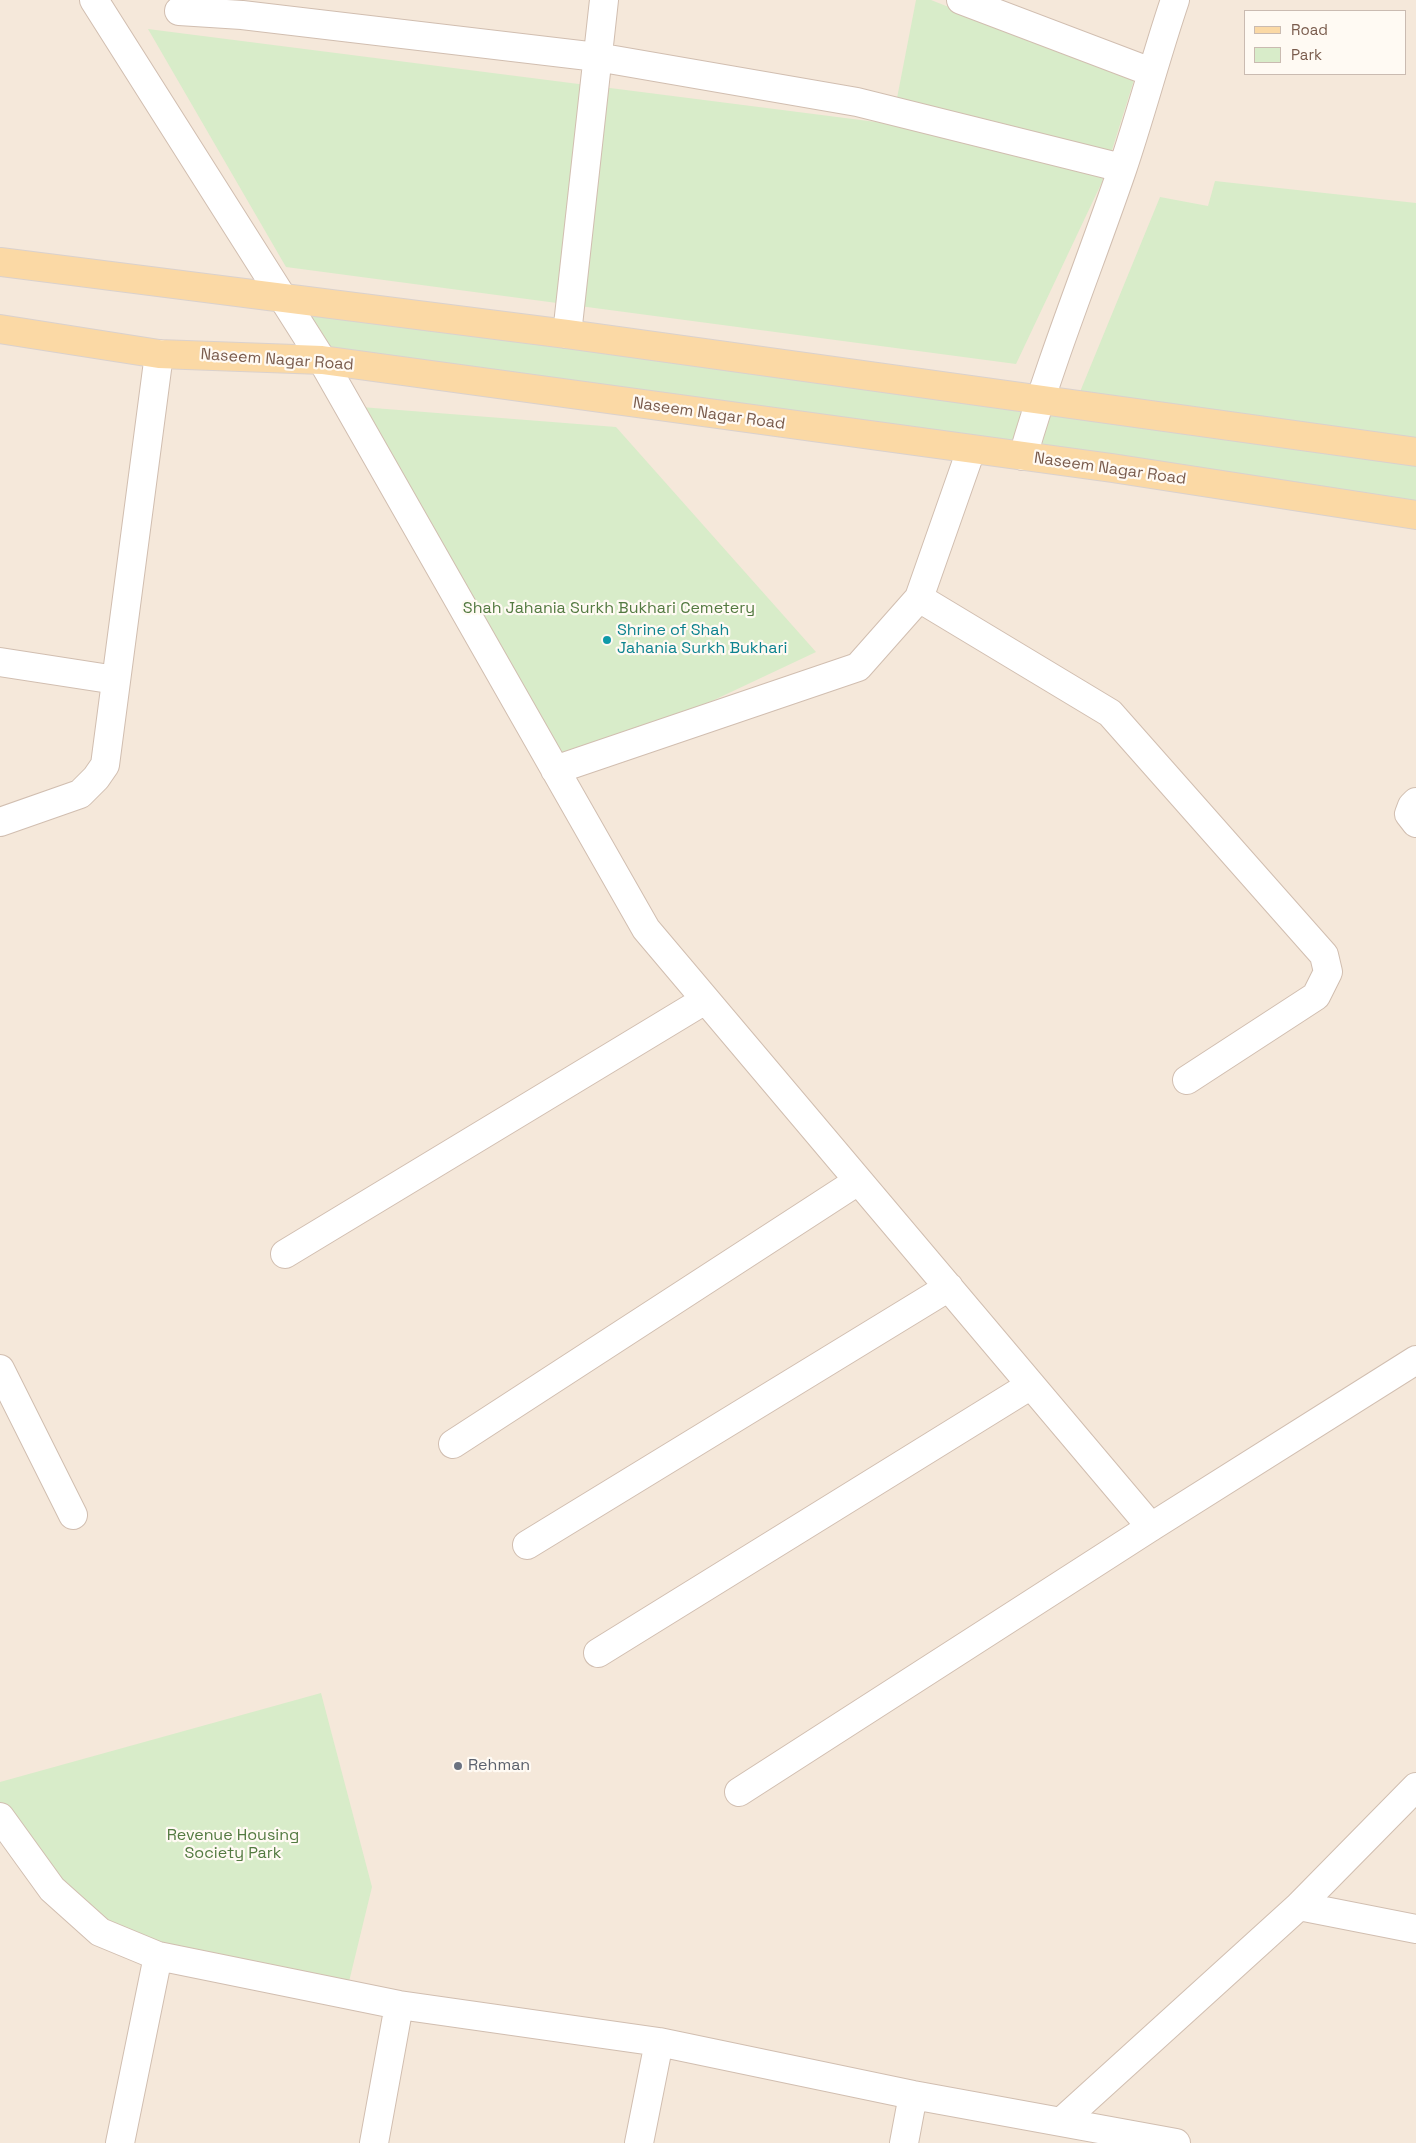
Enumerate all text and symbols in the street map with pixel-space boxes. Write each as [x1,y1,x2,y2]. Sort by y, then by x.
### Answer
legend [1244,10,1406,75]
text: Road [1291,20,1328,39]
text: Park [1291,45,1322,64]
street label: Naseem Nagar Road [200,345,354,375]
street label: Naseem Nagar Road [632,394,786,434]
street label: Naseem Nagar Road [1033,449,1187,489]
park label: Shah Jahania Surkh Bukhari Cemetery [463,599,755,619]
place label: Shrine of Shah Jahania Surkh Bukhari [617,621,787,659]
marker: Shrine of Shah Jahania Surkh Bukhari [601,634,613,646]
place label: Rehman [468,1756,530,1776]
marker: Rehman [452,1760,464,1772]
park label: Revenue Housing Society Park [167,1826,299,1864]

